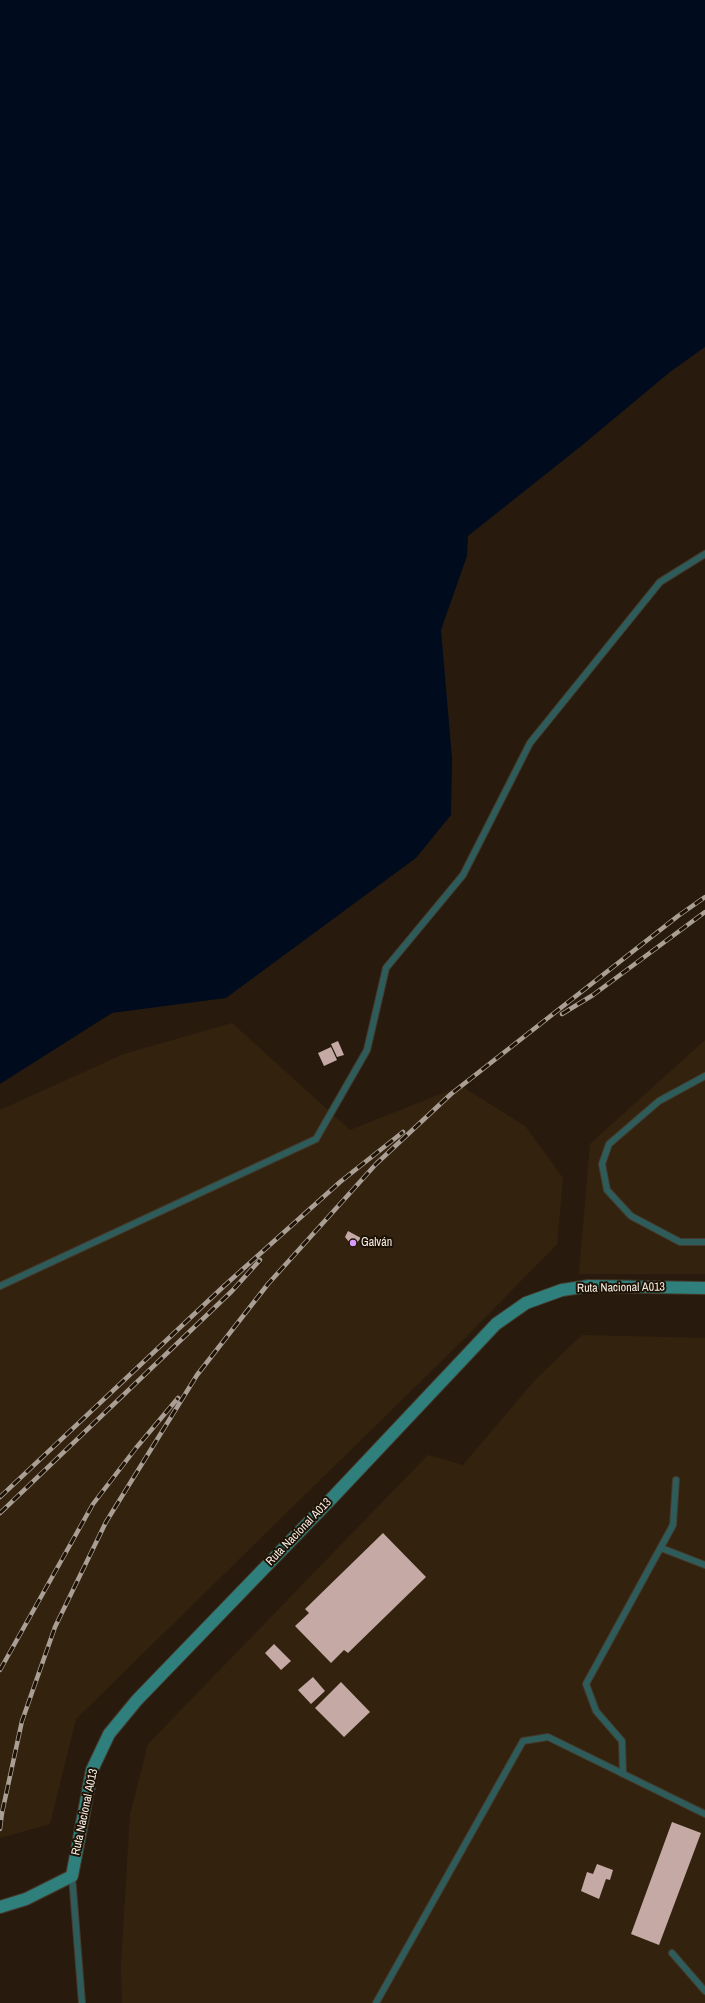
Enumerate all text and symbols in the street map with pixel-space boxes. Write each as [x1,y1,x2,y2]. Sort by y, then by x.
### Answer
place label: Galván [361,1236,392,1250]
marker: Galván [348,1238,358,1248]
street label: Ruta Nacional A013 [577,1280,665,1296]
street label: Ruta Nacional A013 [263,1495,335,1569]
street label: Ruta Nacional A013 [69,1767,101,1857]

